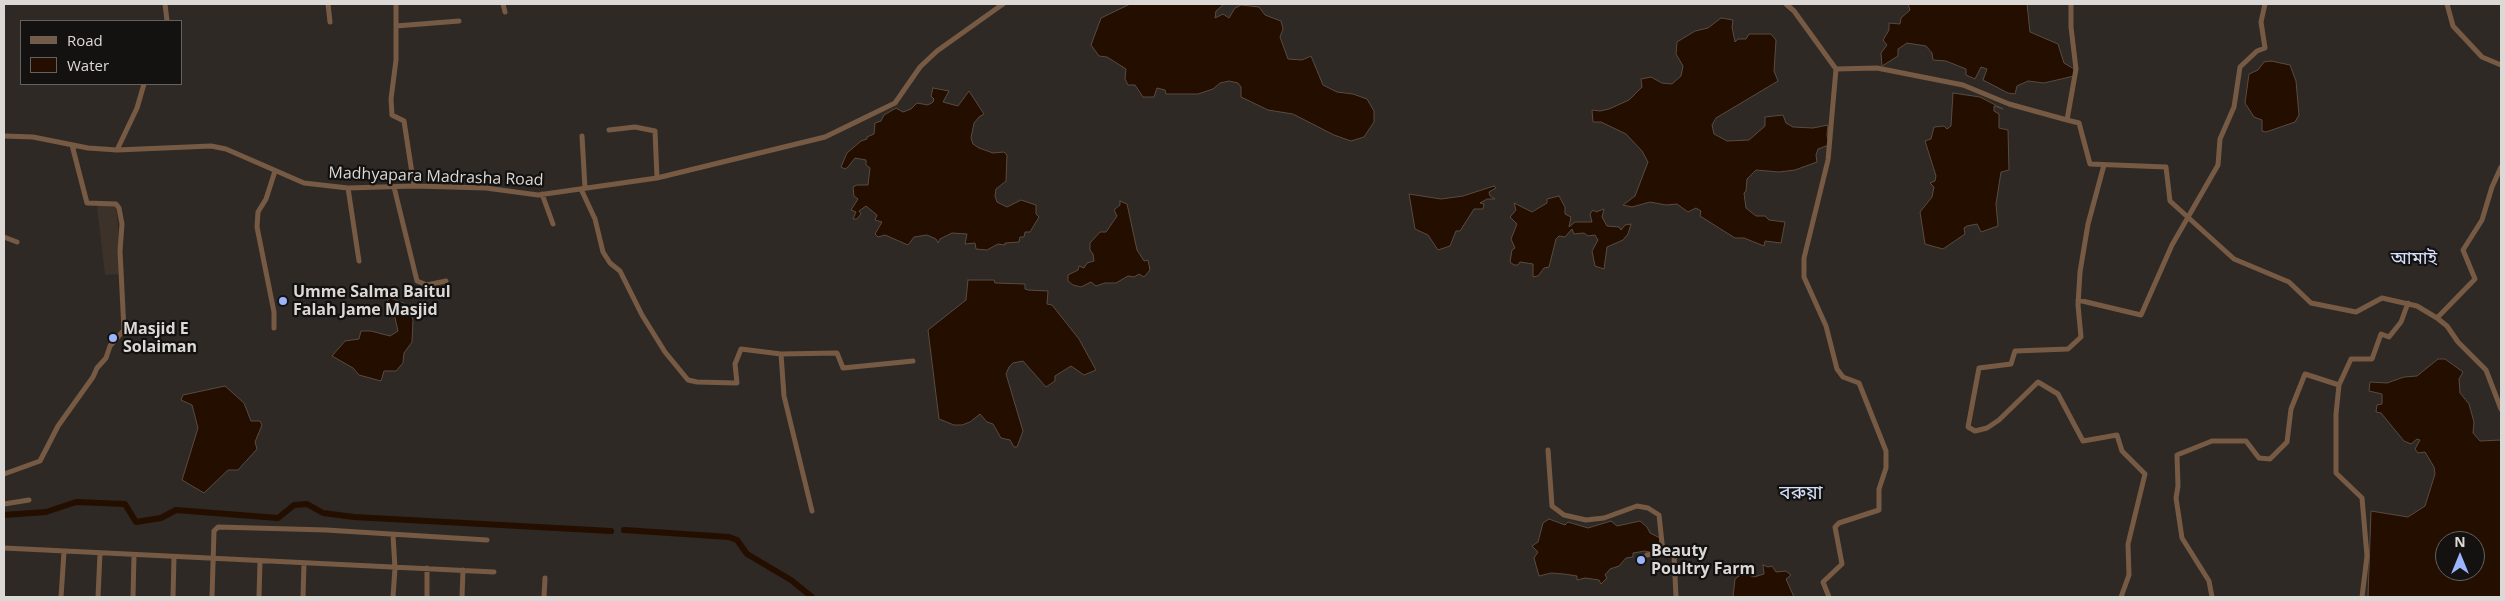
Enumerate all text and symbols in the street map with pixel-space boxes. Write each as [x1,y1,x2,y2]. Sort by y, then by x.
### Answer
legend [20,20,182,85]
text: Road [67,30,103,50]
text: Water [67,55,109,75]
street label: Madhyapara Madrasha Road [328,164,544,190]
district label: আমাই [2391,248,2437,270]
place label: Umme Salma Baitul Falah Jame Masjid [293,282,451,320]
marker: Umme Salma Baitul Falah Jame Masjid [277,295,289,307]
place label: Masjid E Solaiman [123,319,197,357]
marker: Masjid E Solaiman [107,332,119,344]
district label: বরুয়া [1779,483,1823,505]
north arrow [2435,531,2485,581]
text: N [2454,532,2466,551]
place label: Beauty Poultry Farm [1651,541,1755,579]
marker: Beauty Poultry Farm [1635,554,1647,566]

